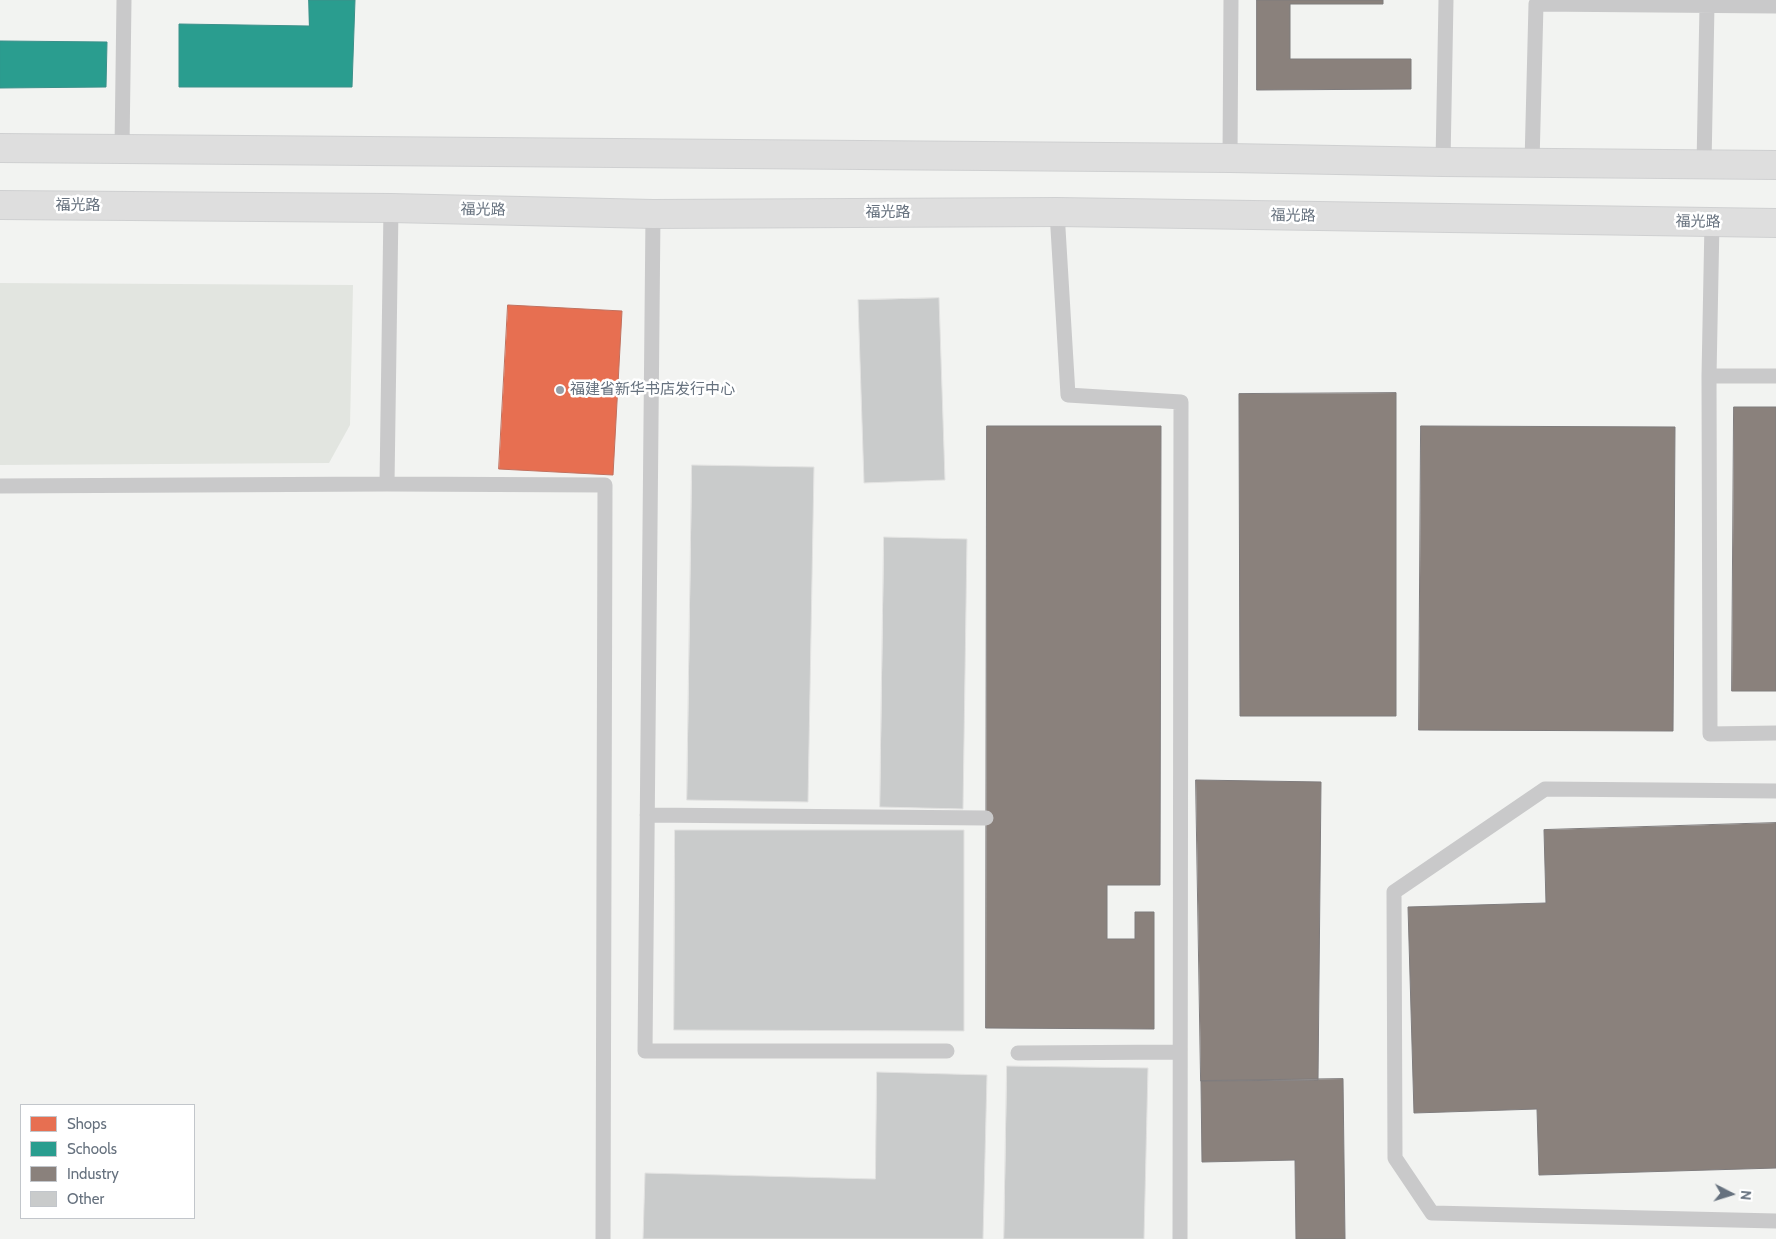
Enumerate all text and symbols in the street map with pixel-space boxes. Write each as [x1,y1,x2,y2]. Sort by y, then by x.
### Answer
street label: 福光路 [56,197,100,215]
street label: 福光路 [460,201,506,219]
street label: 福光路 [866,204,910,222]
street label: 福光路 [1270,207,1316,225]
street label: 福光路 [1675,213,1721,231]
place label: 福建省新华书店发行中心 [570,381,735,399]
marker: 福建省新华书店发行中心 [554,384,566,396]
legend [20,1104,195,1219]
text: Shops [67,1115,107,1133]
text: Schools [67,1140,117,1158]
text: Industry [67,1165,119,1183]
north arrow [1706,1169,1756,1219]
text: Other [67,1190,104,1208]
text: N [1737,1190,1755,1201]

